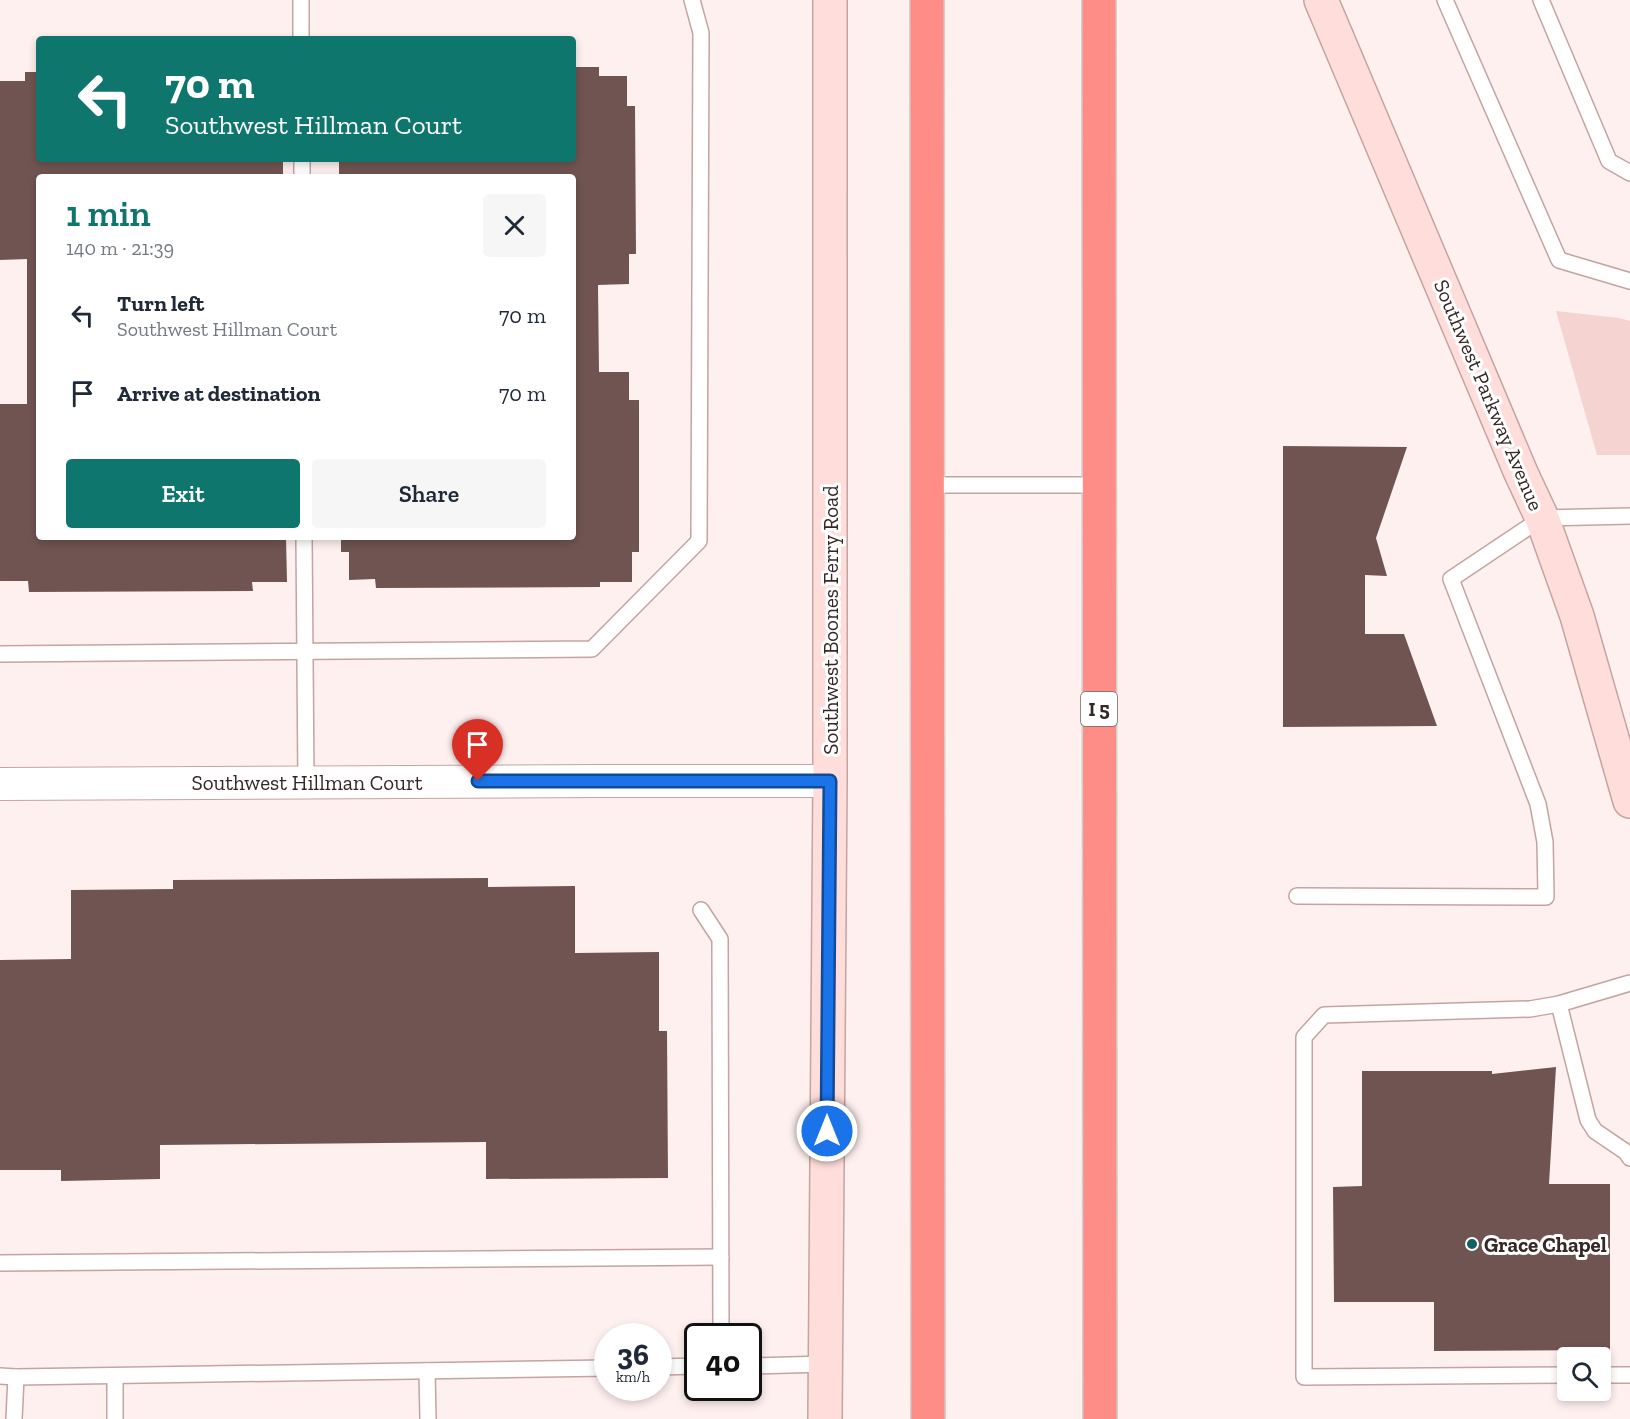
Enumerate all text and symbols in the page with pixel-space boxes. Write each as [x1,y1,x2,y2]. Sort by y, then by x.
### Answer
text: 70 m [165,58,255,109]
icon: left [66,60,144,138]
text: Southwest Hillman Court [165,109,462,141]
text: 1 min [66,192,151,235]
button: close [483,194,546,257]
text: 140 m · 21:39 [66,236,174,260]
street label: Southwest Parkway Avenue [1429,276,1549,514]
text: Turn left [117,290,204,317]
icon: left [66,299,99,332]
text: 70 m [499,302,546,329]
text: Southwest Hillman Court [117,317,337,341]
icon: arrive [66,377,99,410]
text: Arrive at destination [117,380,320,407]
text: 70 m [499,380,546,407]
button: Exit [66,459,300,528]
button: Share [312,459,546,528]
street label: Southwest Boones Ferry Road [818,485,843,755]
road number: I 5 [1081,692,1117,726]
pin [452,719,503,781]
icon: arrive [461,728,494,761]
street label: Southwest Hillman Court [191,770,423,795]
position arrow [795,1099,859,1163]
place label: Grace Chapel [1484,1232,1607,1257]
marker: Grace Chapel [1465,1237,1479,1251]
speed limit sign: 40 [684,1323,762,1401]
text: 36 [617,1337,649,1373]
map controls [1557,1347,1611,1401]
button: search [1557,1347,1611,1401]
text: km/h [616,1368,650,1386]

